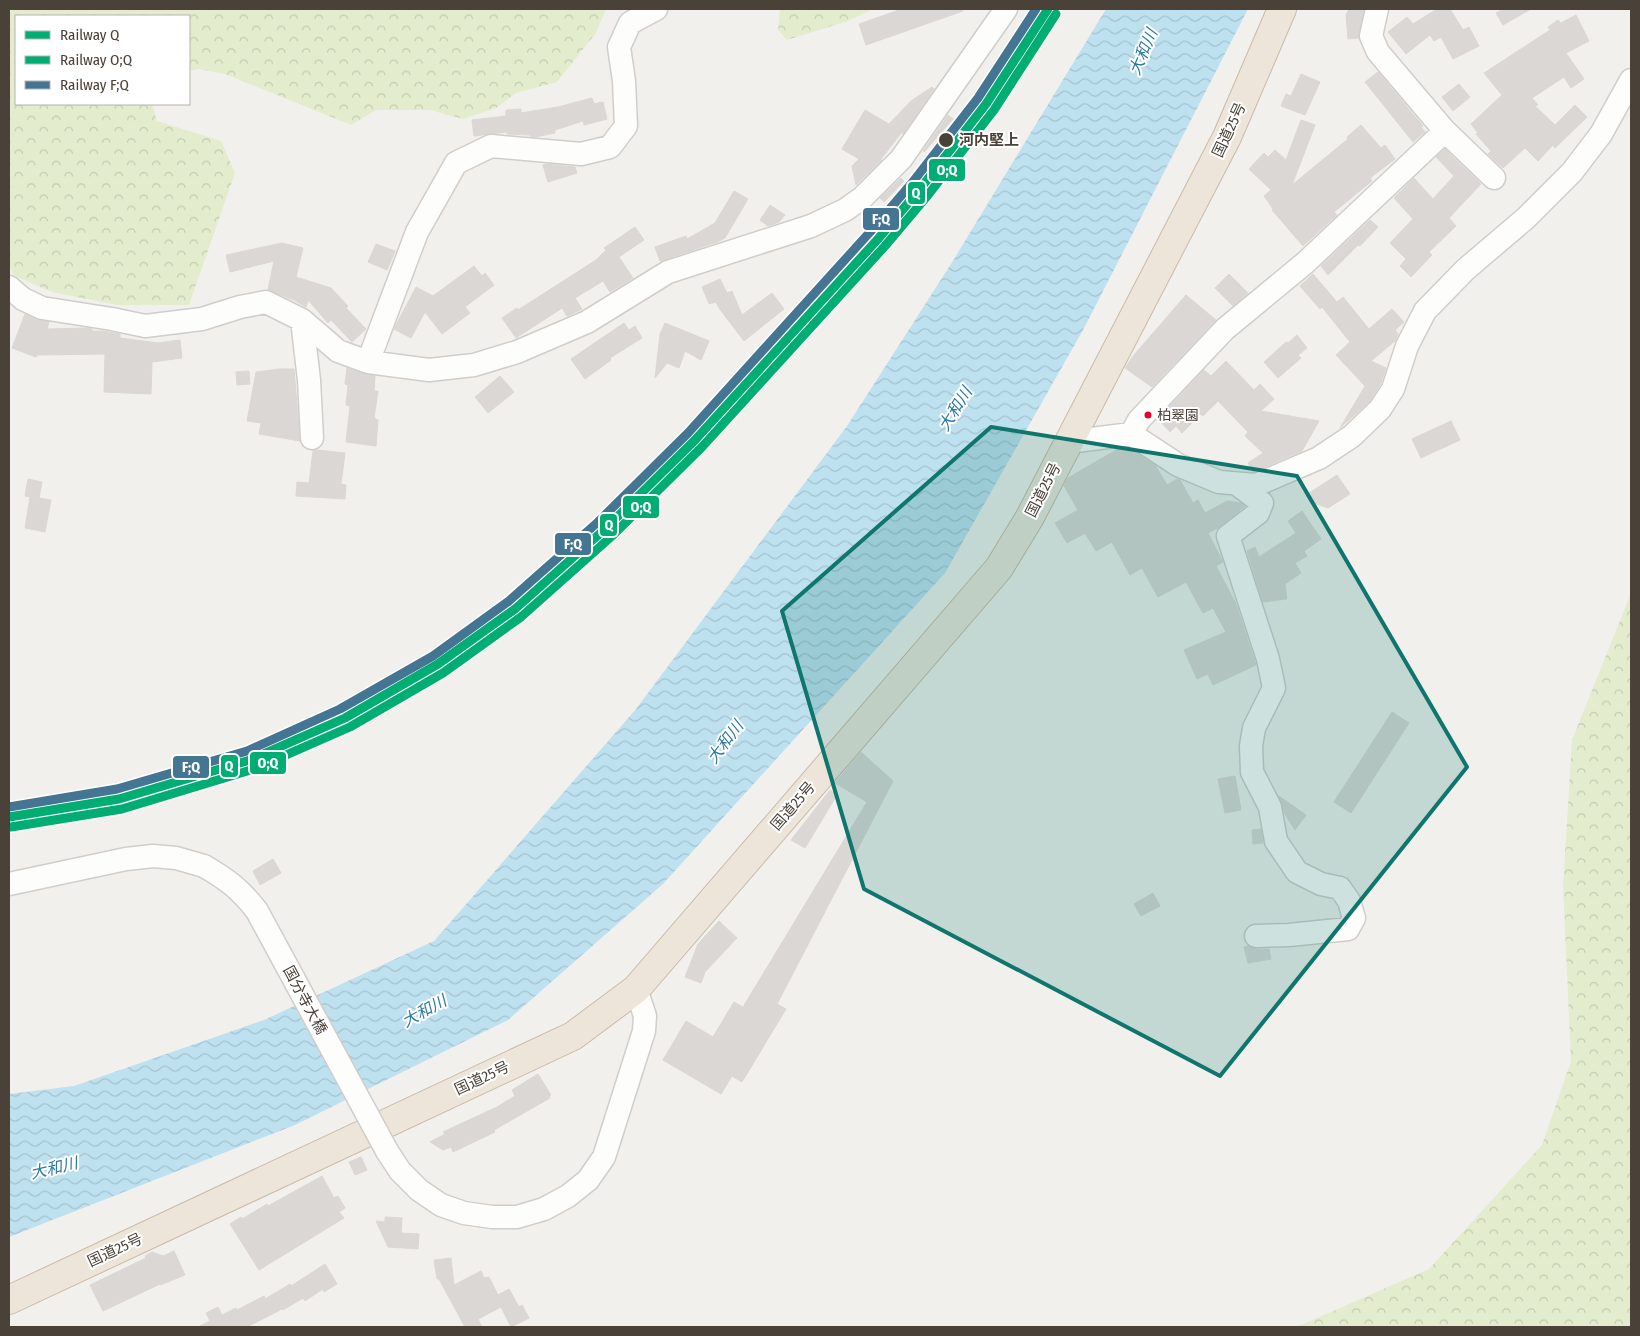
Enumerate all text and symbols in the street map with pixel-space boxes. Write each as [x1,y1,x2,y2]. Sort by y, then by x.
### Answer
legend [15,15,190,105]
water label: 大和川 [1125,24,1162,78]
text: Railway Q [60,26,120,44]
text: Railway O;Q [60,51,133,69]
text: Railway F;Q [60,76,130,94]
street label: 国道25号 [1208,100,1250,160]
marker: 河内堅上 [937,131,955,149]
place label: 河内堅上 [959,131,1019,149]
line badge: O;Q [928,158,966,182]
text: O;Q [937,162,958,179]
line badge: Q [907,181,926,205]
text: Q [912,185,921,202]
line badge: F;Q [862,207,900,231]
text: F;Q [872,211,890,228]
water label: 大和川 [934,382,977,434]
place label: 柏翠園 [1157,407,1199,424]
marker: 柏翠園 [1143,410,1153,420]
street label: 国道25号 [1022,460,1064,520]
line badge: O;Q [622,495,660,519]
text: O;Q [631,499,652,516]
line badge: Q [599,513,618,537]
text: Q [605,517,614,534]
line badge: F;Q [554,532,592,556]
text: F;Q [564,536,582,553]
water label: 大和川 [703,716,748,767]
line badge: O;Q [249,751,287,775]
line badge: Q [220,754,239,778]
line badge: F;Q [172,755,210,779]
text: O;Q [258,755,279,772]
text: Q [225,758,234,775]
text: F;Q [182,759,200,776]
street label: 国道25号 [767,778,819,834]
street label: 国分寺大橋 [279,963,331,1037]
water label: 大和川 [398,990,451,1031]
street label: 国道25号 [452,1057,512,1099]
water label: 大和川 [28,1153,81,1183]
street label: 国道25号 [85,1229,145,1271]

